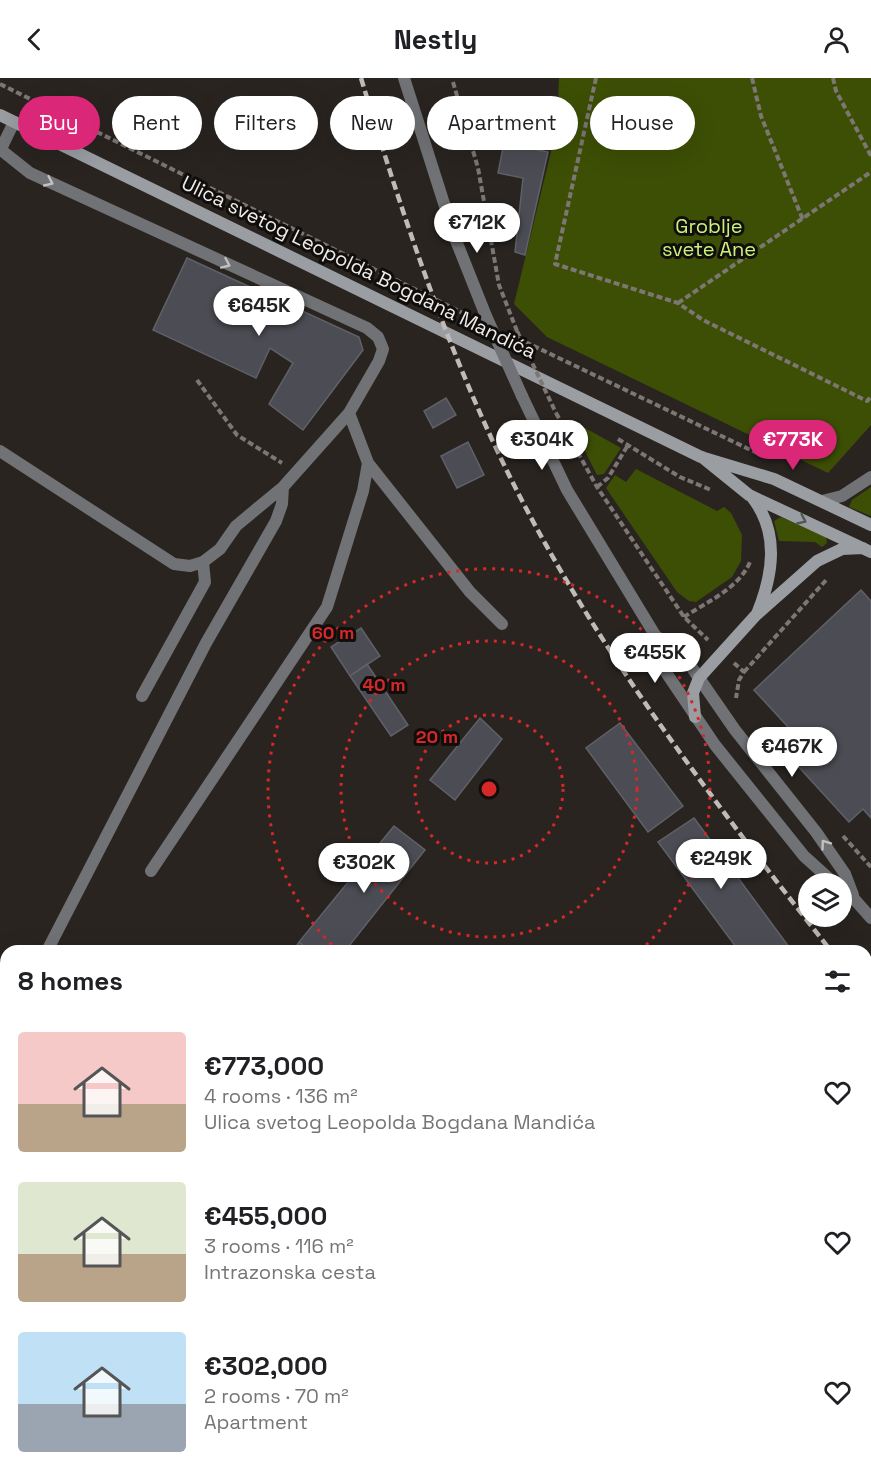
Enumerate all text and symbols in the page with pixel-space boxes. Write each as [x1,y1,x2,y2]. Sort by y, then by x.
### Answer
text: Nestly [394,22,477,57]
icon: back [18,23,51,56]
icon: person [820,23,853,56]
chip: Buy [18,96,100,150]
chip: Rent [112,96,202,150]
chip: Filters [214,96,318,150]
chip: New [330,96,415,150]
chip: Apartment [427,96,578,150]
chip: House [590,96,695,150]
street label: Ulica svetog Leopolda Bogdana Mandića [177,169,541,365]
one-way arrow [43,174,54,186]
pin: €712K [435,203,519,254]
text: €712K [448,209,506,235]
park label: Groblje svete Ane [662,213,756,262]
one-way arrow [220,257,231,269]
pin: €645K [217,286,301,337]
text: €645K [227,292,291,318]
pin: €304K [500,420,584,471]
pin: €773K [751,420,835,471]
text: €304K [510,426,574,452]
text: €773K [763,426,823,452]
one-way arrow [796,512,807,524]
text: 60 m [312,621,354,644]
pin: €455K [613,633,697,684]
text: €455K [624,639,686,665]
text: 40 m [362,673,406,696]
text: 20 m [416,725,458,748]
pin: €467K [750,727,834,778]
text: €467K [761,733,823,759]
centre of rings [479,779,499,799]
pin: €249K [679,839,763,890]
one-way arrow [822,839,833,850]
pin: €302K [322,843,406,894]
text: €249K [690,845,752,871]
text: €302K [332,849,396,875]
map controls [798,873,852,927]
button: layers [798,873,852,927]
text: 8 homes [18,964,123,998]
icon: filters [821,965,854,998]
text: €773,000 [204,1049,324,1083]
icon: home [66,1056,138,1128]
icon: heart [821,1076,854,1109]
text: 4 rooms · 136 m² [204,1083,358,1109]
text: Ulica svetog Leopolda Bogdana Mandića [204,1109,596,1135]
text: €455,000 [204,1199,327,1233]
icon: home [66,1206,138,1278]
icon: heart [821,1226,854,1259]
text: 3 rooms · 116 m² [204,1233,354,1259]
text: Intrazonska cesta [204,1259,376,1285]
text: €302,000 [204,1349,328,1383]
icon: home [66,1356,138,1428]
icon: heart [821,1376,854,1409]
text: 2 rooms · 70 m² [204,1383,348,1409]
text: Apartment [204,1409,308,1435]

